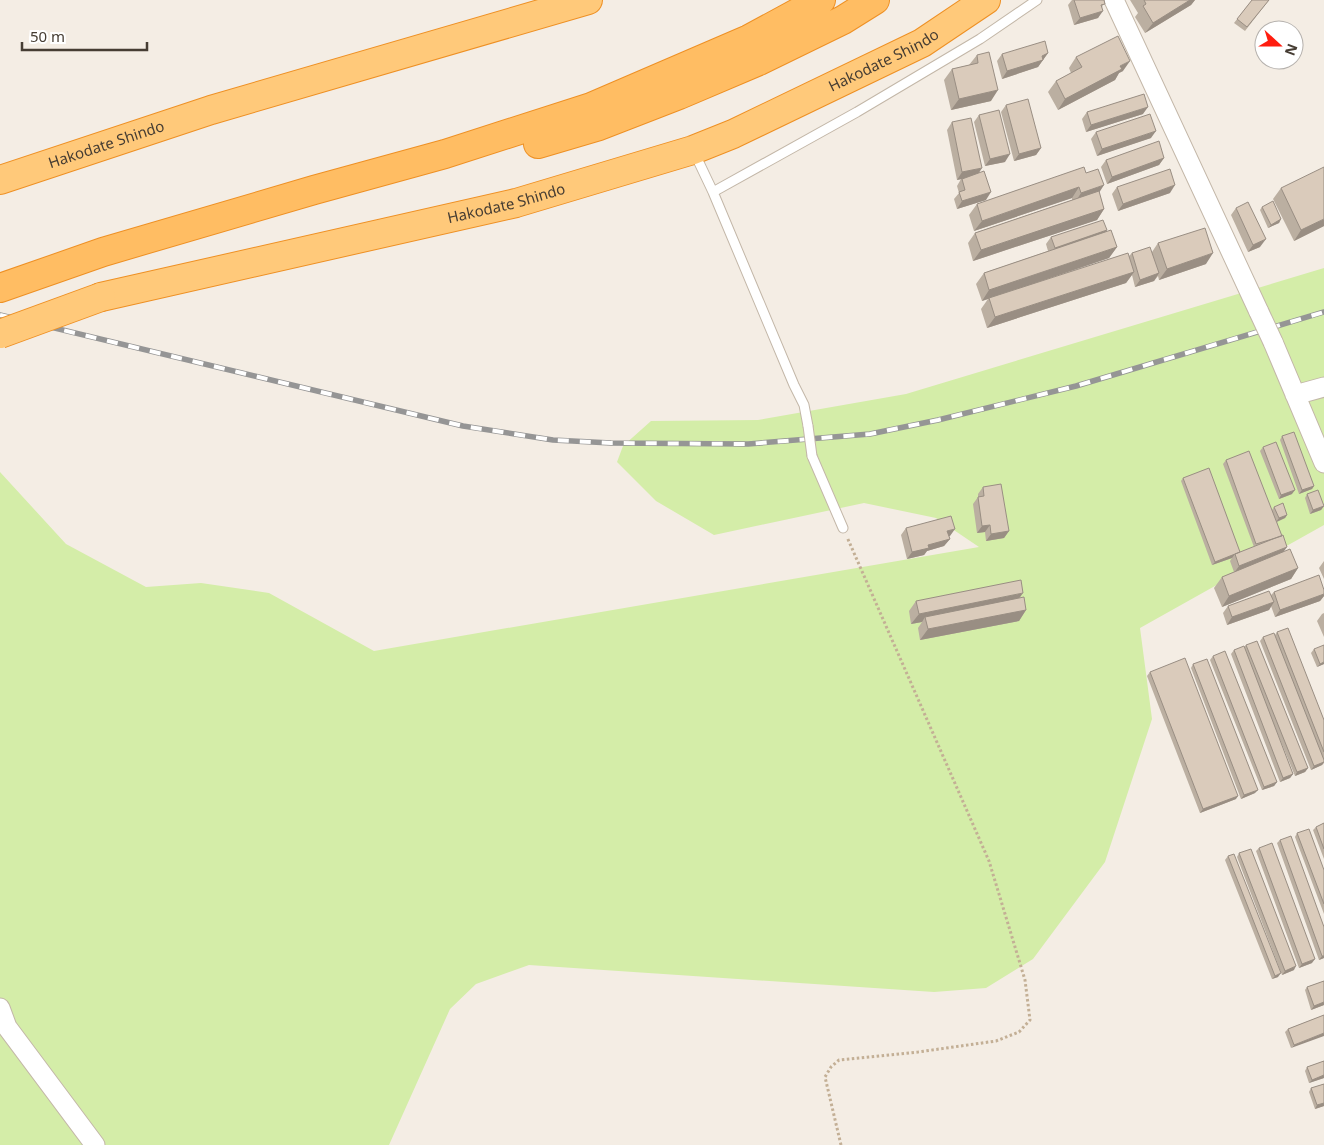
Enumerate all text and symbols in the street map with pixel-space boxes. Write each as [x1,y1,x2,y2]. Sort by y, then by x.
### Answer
scale bar [22,20,148,52]
north arrow [1254,20,1304,70]
street label: Hakodate Shindo [825,24,942,96]
text: 50 m [30,26,65,46]
text: N [1281,41,1303,59]
street label: Hakodate Shindo [45,115,167,172]
street label: Hakodate Shindo [445,178,567,227]

